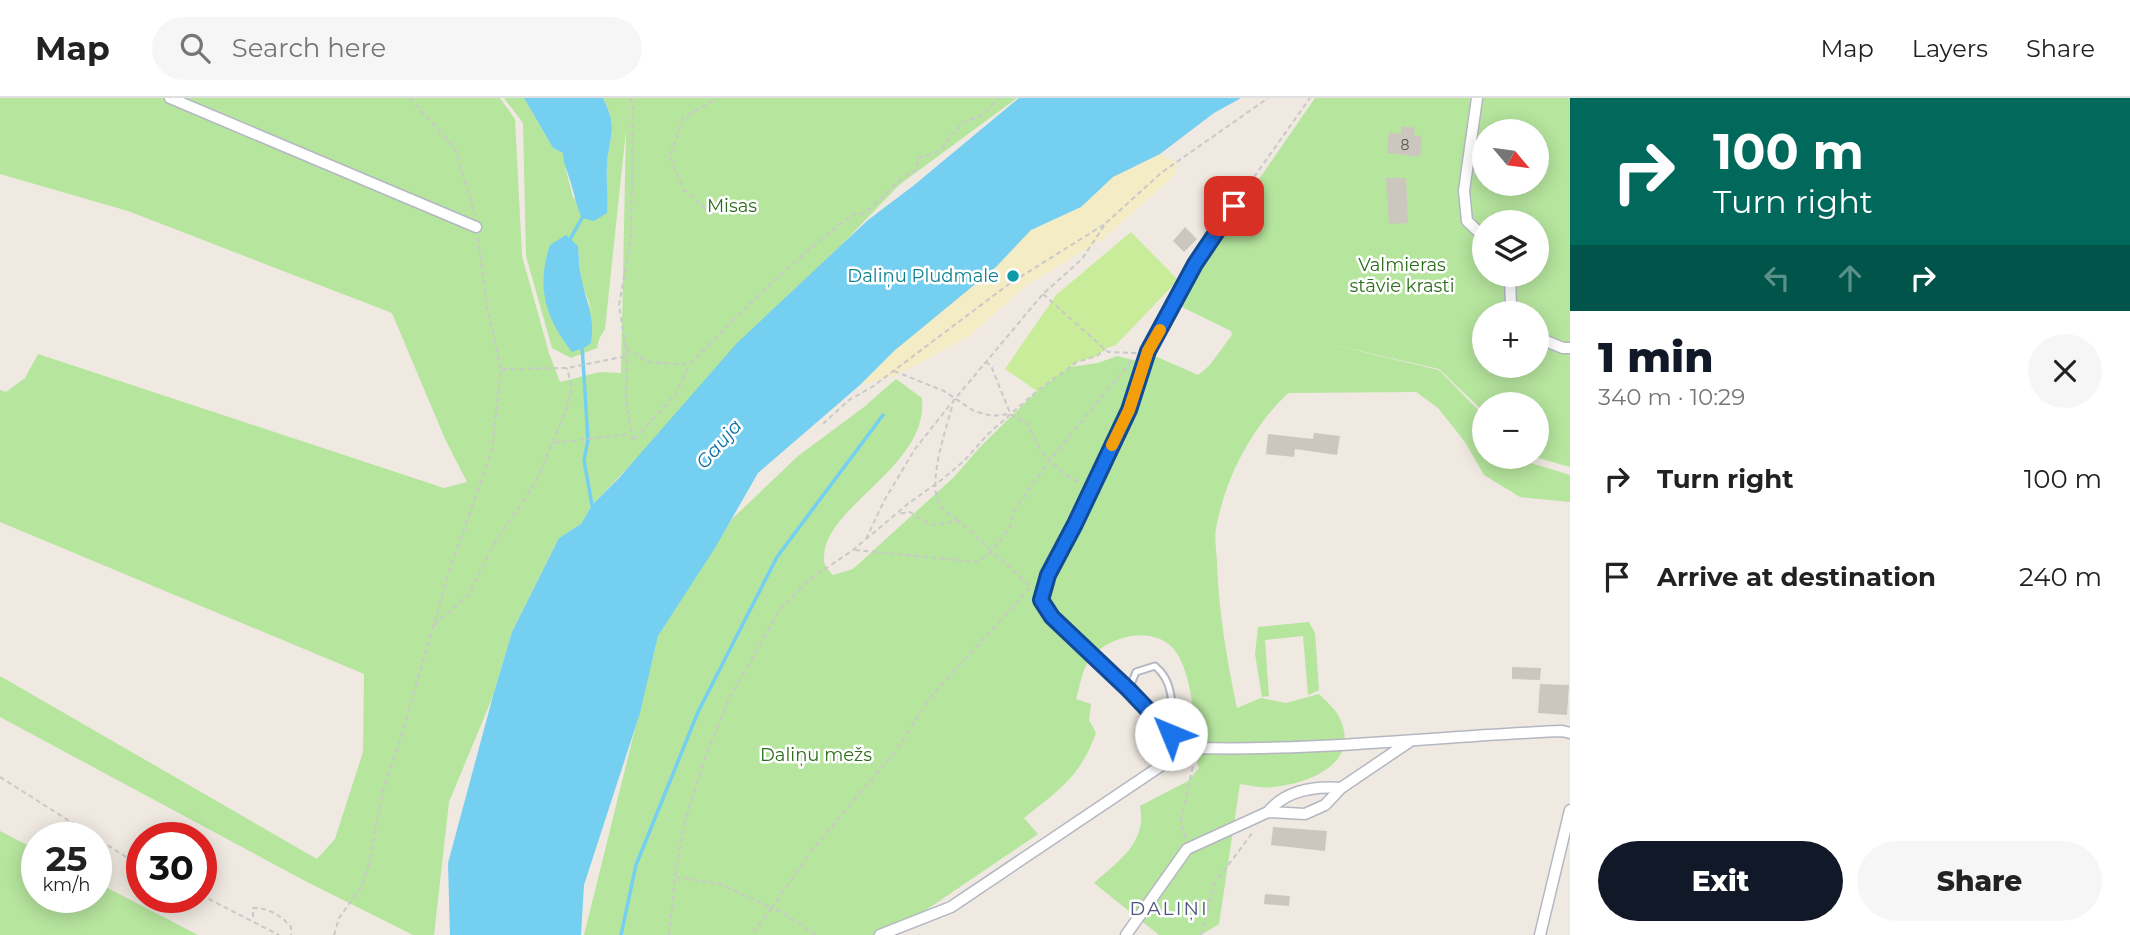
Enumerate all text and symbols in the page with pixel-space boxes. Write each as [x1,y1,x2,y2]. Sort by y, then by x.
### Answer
search box [152,17,642,80]
text: Map [35,28,110,68]
icon: search [176,29,214,67]
text: Search here [232,32,386,64]
text: Map [1820,34,1874,63]
text: Layers [1912,34,1988,63]
text: Share [2026,34,2095,63]
north arrow [1472,119,1549,196]
map controls [1472,119,1549,469]
text: 100 m [1713,122,1864,181]
icon: right [1598,126,1689,217]
house number: 8 [1401,136,1410,154]
pin [1204,176,1264,236]
text: Turn right [1713,182,1873,221]
icon: arrive [1215,187,1253,225]
park label: Misas [707,195,757,217]
button: layers [1472,210,1549,287]
park label: Valmieras stāvie krasti [1349,254,1455,297]
icon: left [1758,259,1796,297]
icon: ahead [1831,259,1869,297]
icon: right [1904,259,1942,297]
place label: Daliņu Pludmale [847,265,999,288]
marker: Daliņu Pludmale [1005,268,1021,284]
button: + [1472,301,1549,378]
text: 1 min [1598,331,1714,383]
button: close [2028,334,2102,408]
text: 340 m · 10:29 [1598,383,1745,411]
button: − [1472,392,1549,469]
water label: Gauja [691,414,747,474]
icon: right [1598,460,1636,498]
text: Turn right [1657,463,1793,495]
text: 100 m [2024,463,2102,495]
icon: arrive [1598,558,1636,596]
text: Arrive at destination [1657,561,1936,593]
text: 240 m [2019,561,2102,593]
position arrow [1134,697,1208,771]
park label: Daliņu mežs [760,744,872,767]
speed limit sign: 30 [126,822,217,913]
text: 25 [46,837,87,880]
button: Exit [1598,841,1843,921]
button: Share [1857,841,2102,921]
text: km/h [42,874,91,896]
district label: DALIŅI [1129,897,1209,921]

